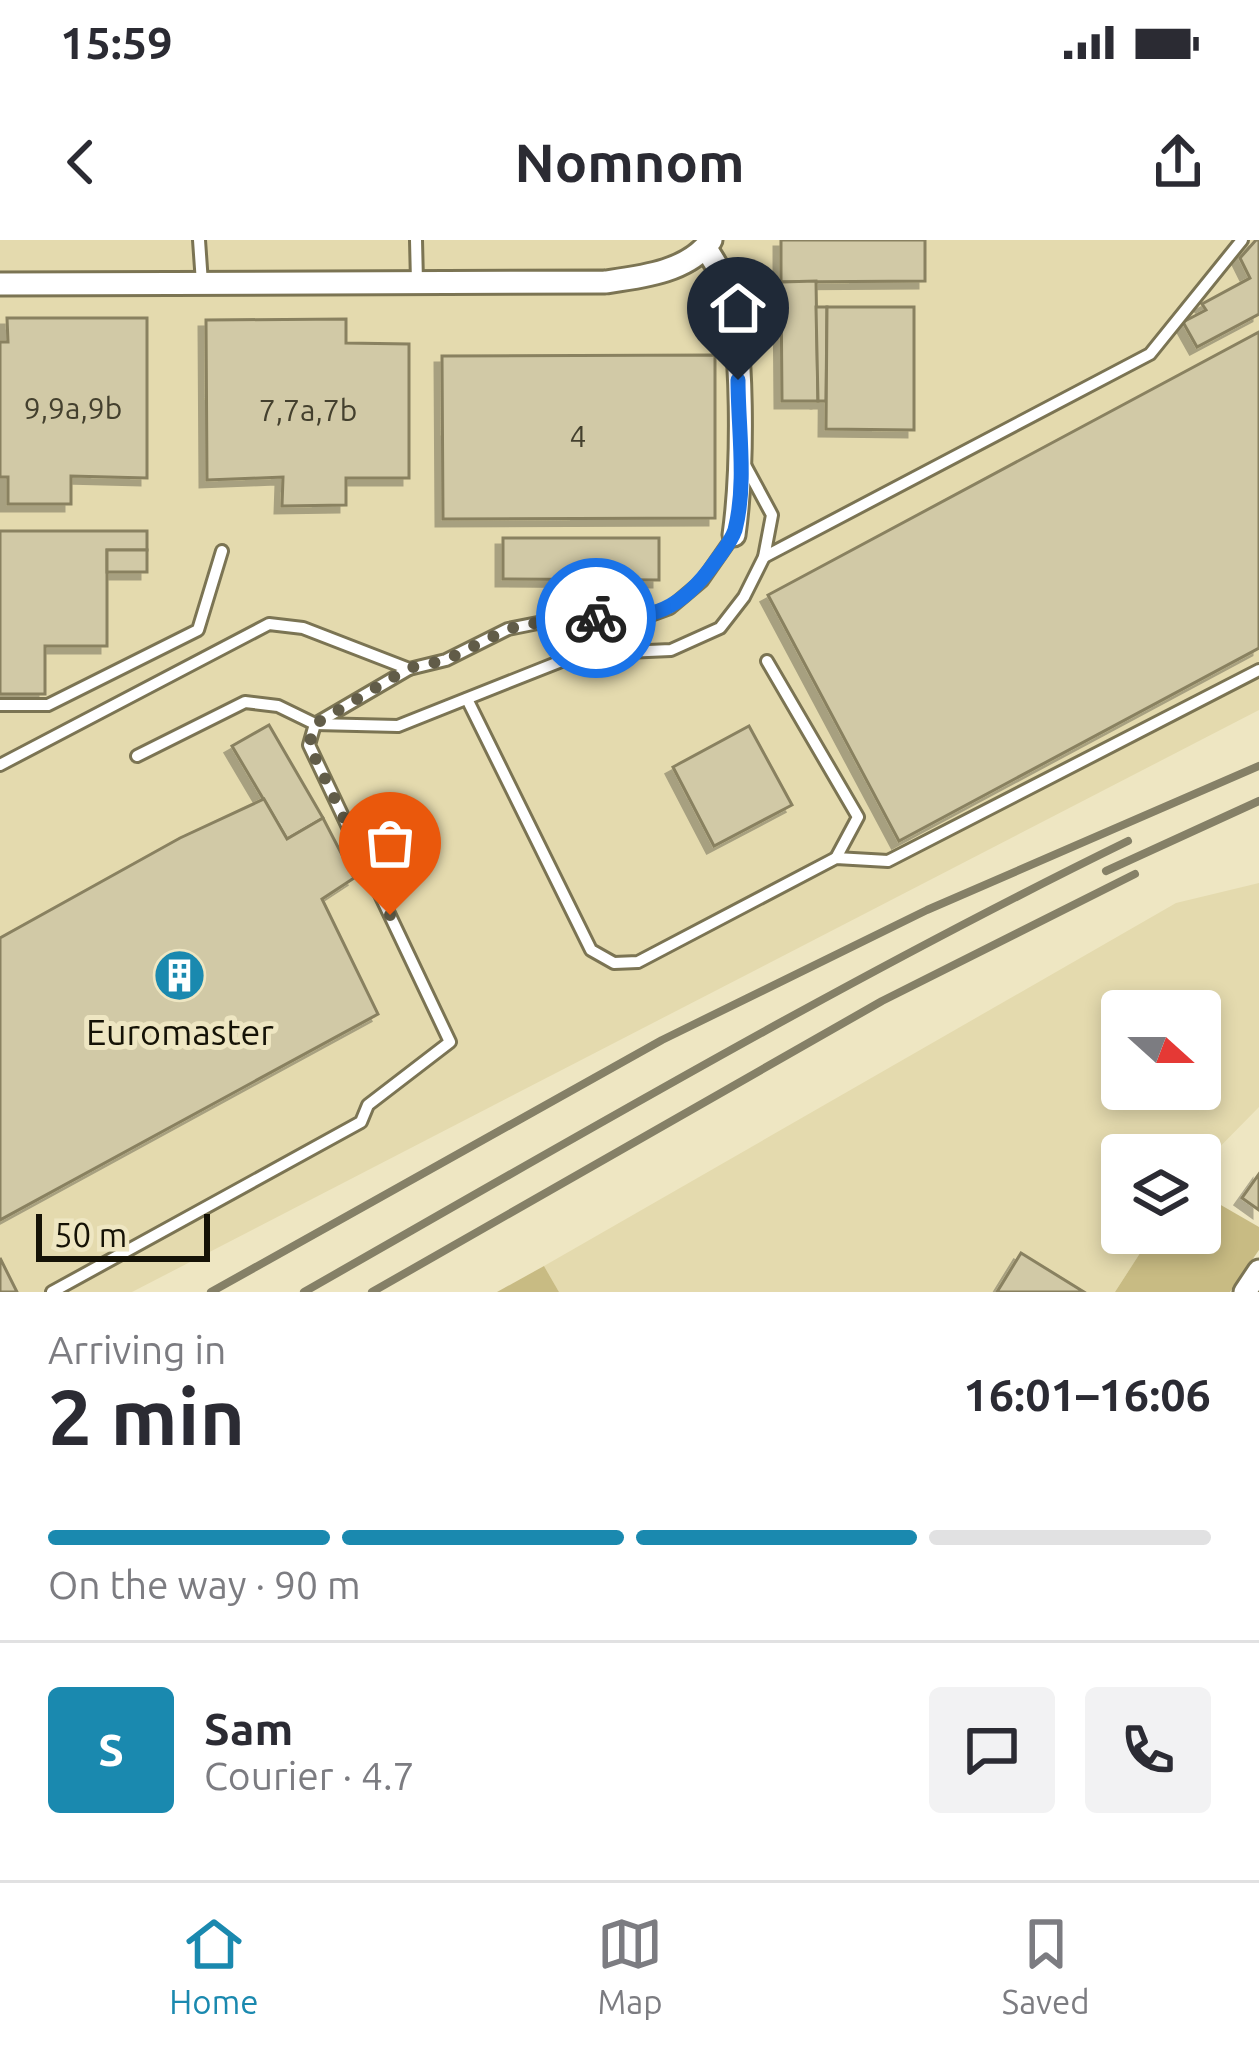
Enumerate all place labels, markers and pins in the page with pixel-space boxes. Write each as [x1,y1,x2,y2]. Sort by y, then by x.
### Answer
pin [687,257,789,380]
pin [339,792,441,915]
building icon: Euromaster [152,948,208,1004]
place label: Euromaster [86,1011,274,1052]

